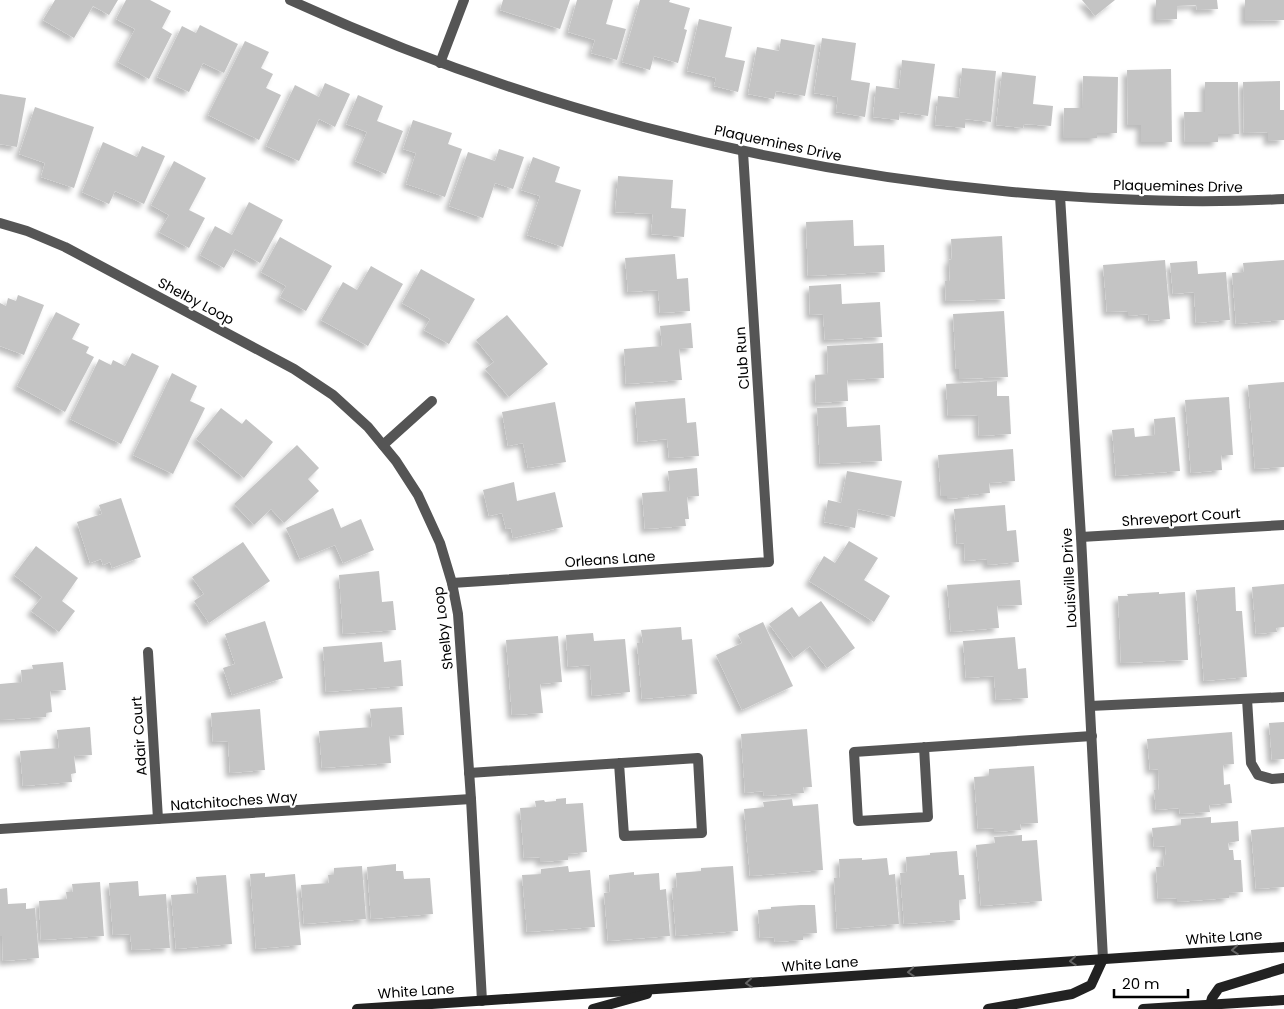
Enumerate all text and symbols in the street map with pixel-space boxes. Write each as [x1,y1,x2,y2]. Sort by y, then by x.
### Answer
street label: Plaquemines Drive [712,120,844,166]
street label: Plaquemines Drive [1113,175,1243,197]
street label: Shelby Loop [154,272,238,330]
street label: Club Run [730,326,754,390]
street label: Shreveport Court [1121,503,1241,531]
street label: Louisville Drive [1056,527,1082,629]
street label: Orleans Lane [564,546,656,572]
street label: Shelby Loop [428,585,458,671]
street label: Adair Court [126,695,152,777]
street label: Natchitoches Way [170,787,298,815]
street label: White Lane [1185,924,1263,950]
one-way arrow [1231,945,1239,956]
street label: White Lane [781,951,859,977]
one-way arrow [1069,955,1077,966]
one-way arrow [907,966,915,977]
scale bar [1114,966,1188,998]
text: 20 m [1122,973,1160,994]
one-way arrow [745,977,753,988]
street label: White Lane [377,978,455,1004]

